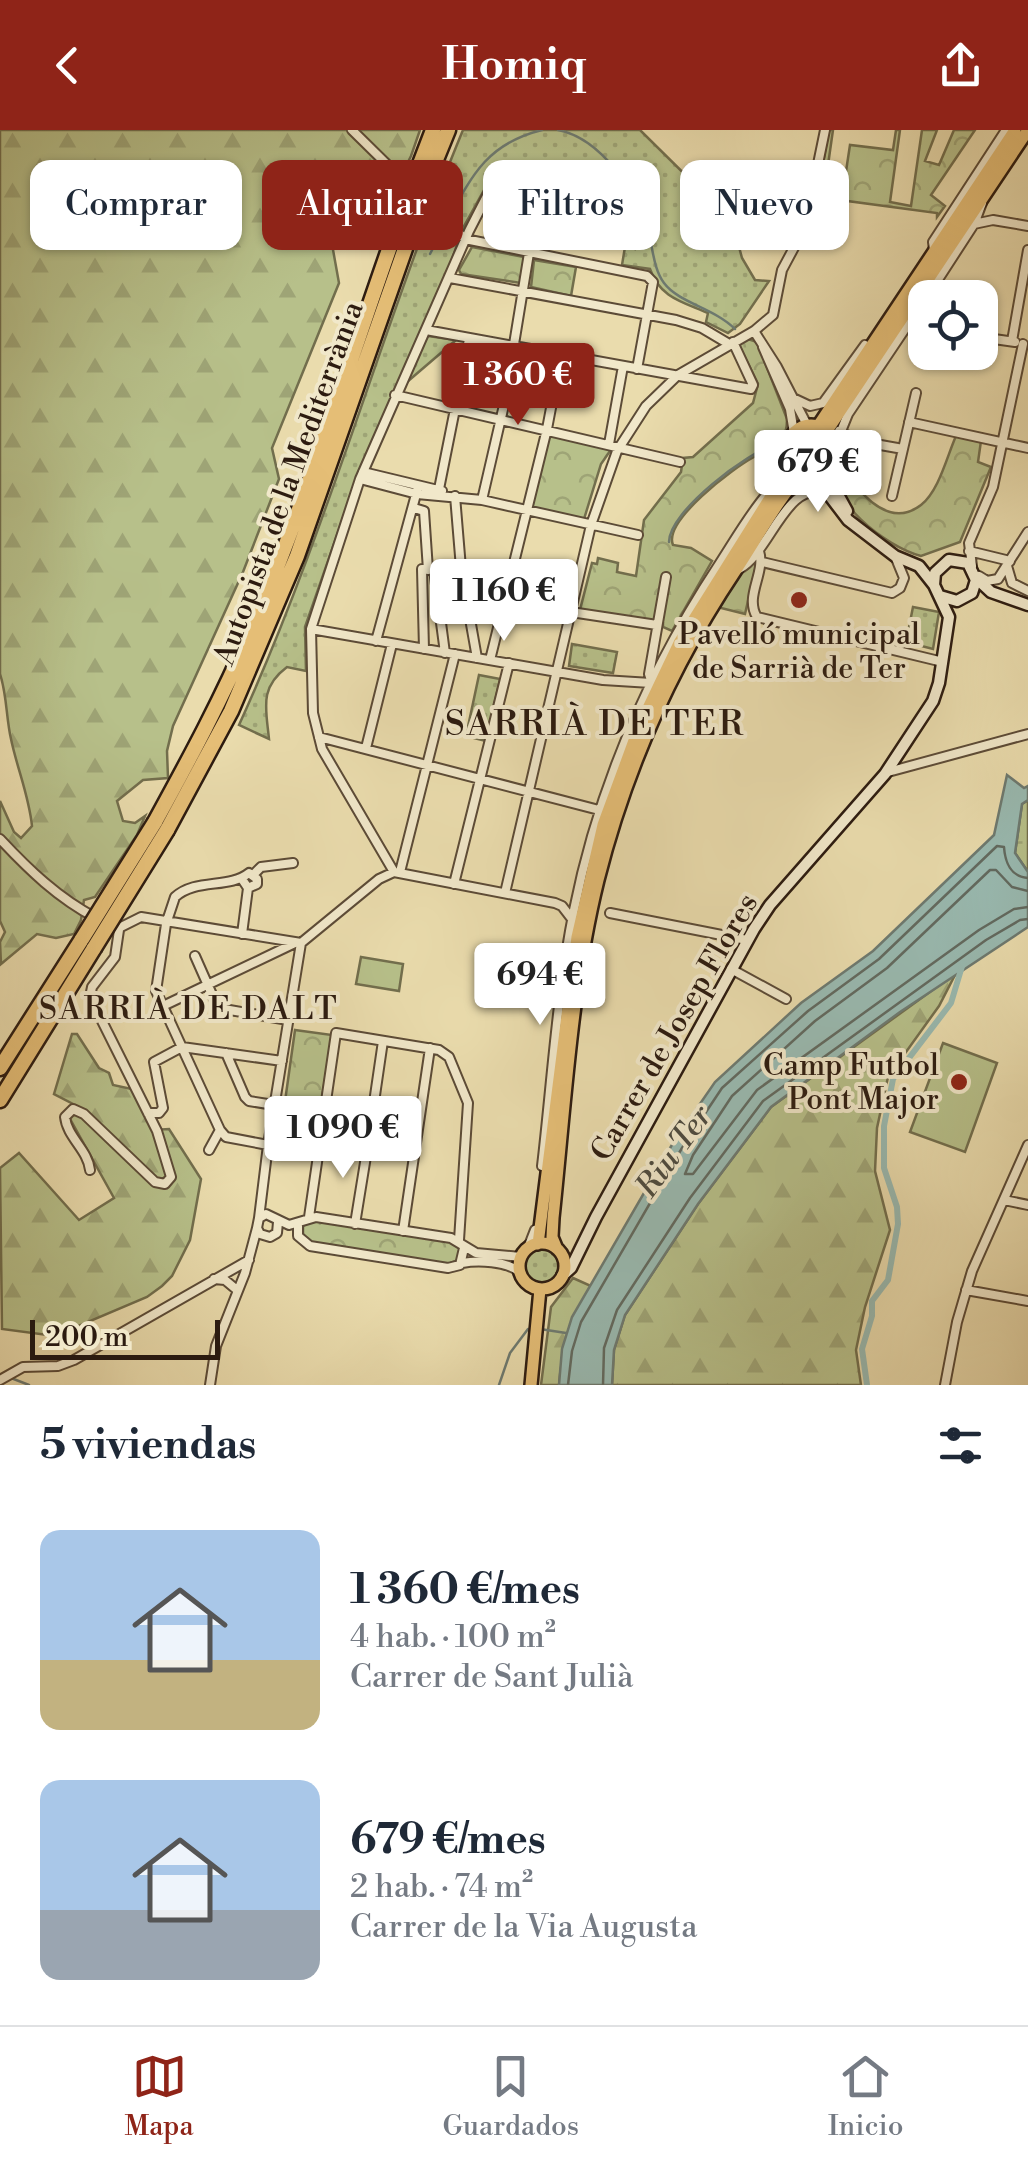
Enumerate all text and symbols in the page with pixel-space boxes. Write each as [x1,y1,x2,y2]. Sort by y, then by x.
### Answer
text: Homiq [441,37,587,94]
icon: back [40,38,95,93]
icon: share [933,38,988,93]
chip: Comprar [30,160,242,250]
chip: Alquilar [262,160,463,250]
chip: Filtros [483,160,660,250]
chip: Nuevo [680,160,849,250]
map controls [908,280,998,370]
button: locate [908,280,998,370]
street label: Autopista de la Mediterrània [205,295,373,671]
pin: 1 360 € [426,343,610,428]
text: 1 360 € [463,355,573,395]
pin: 679 € [748,430,888,515]
text: 679 € [776,442,860,482]
pin: 1 160 € [412,559,596,644]
text: 1 160 € [452,571,556,611]
marker: Pavelló municipal de Sarrià de Ter [788,589,810,611]
place label: Pavelló municipal de Sarrià de Ter [678,616,920,688]
district label: SARRIÀ DE TER [445,701,745,746]
street label: Carrer de Josep Flores [583,887,767,1168]
pin: 694 € [470,943,610,1028]
text: 694 € [496,955,584,995]
district label: SARRIÀ DE DALT [39,987,339,1029]
place label: Camp Futbol Pont Major [763,1047,939,1119]
marker: Camp Futbol Pont Major [948,1071,970,1093]
pin: 1 090 € [251,1096,435,1181]
water label: Riu Ter [626,1096,722,1206]
text: 1 090 € [286,1108,400,1148]
scale bar [30,1315,220,1360]
text: 200 m [45,1320,128,1355]
icon: filters [933,1418,988,1473]
text: 5 viviendas [40,1419,256,1472]
text: 1 360 €/mes [350,1564,580,1617]
icon: home [120,1570,240,1690]
text: 4 hab. · 100 m² [350,1617,556,1657]
text: Carrer de Sant Julià [350,1657,633,1697]
text: 679 €/mes [350,1814,546,1867]
icon: home [120,1820,240,1940]
text: 2 hab. · 74 m² [350,1867,533,1907]
text: Carrer de la Via Augusta [350,1907,697,1947]
tab: Mapa [124,2049,194,2144]
tab: Guardados [442,2049,579,2144]
tab: Inicio [828,2049,904,2144]

